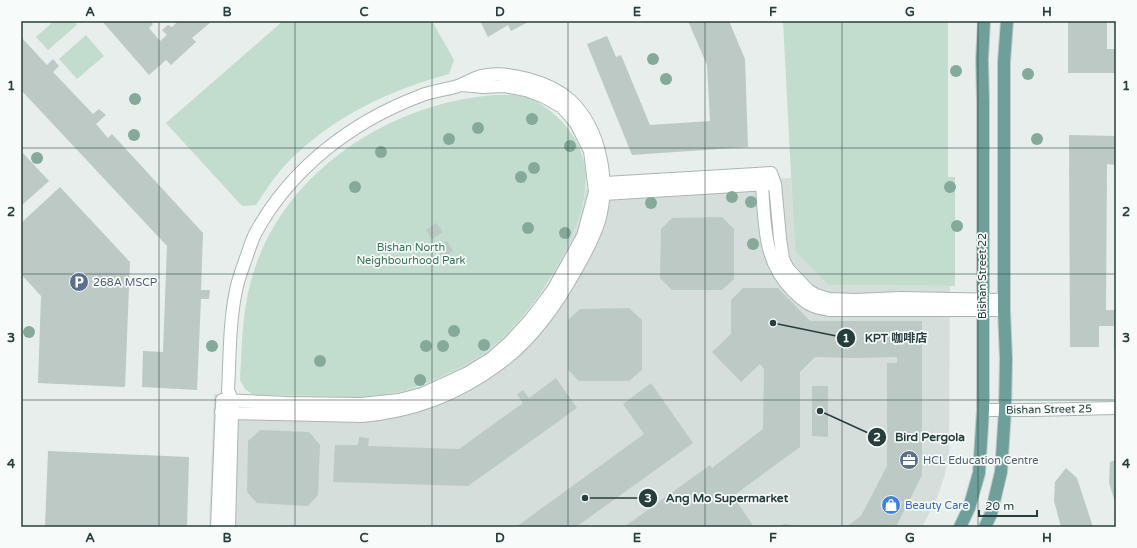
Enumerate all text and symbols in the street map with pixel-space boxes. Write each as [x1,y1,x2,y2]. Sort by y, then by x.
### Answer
text: A [85,4,95,20]
text: B [222,4,232,20]
text: C [359,4,369,20]
text: D [495,4,505,20]
text: E [633,4,641,20]
text: F [769,4,777,20]
text: G [905,4,915,20]
text: H [1042,4,1052,20]
text: 1 [7,78,15,94]
text: 1 [1122,78,1130,94]
text: 2 [7,204,15,220]
text: 2 [1122,204,1130,220]
street label: Bishan Street 22 [976,233,989,319]
park label: Bishan North Neighbourhood Park [356,241,466,267]
parking icon: 268A MSCP [68,271,90,293]
place label: 268A MSCP [93,276,157,289]
callout: KPT 咖啡店 [836,326,935,350]
text: 3 [7,330,15,346]
text: 3 [1122,330,1130,346]
text: 1 [842,331,850,345]
text: KPT 咖啡店 [865,331,927,345]
street label: Bishan Street 25 [1006,402,1092,417]
callout: Bird Pergola [867,425,973,449]
text: 2 [873,430,881,444]
text: Bird Pergola [895,430,965,445]
office icon: HCL Education Centre [898,449,920,471]
place label: HCL Education Centre [923,454,1039,467]
text: 4 [7,456,16,472]
text: 4 [1122,456,1131,472]
callout: Ang Mo Supermarket [638,486,796,510]
text: 3 [644,491,652,505]
text: Ang Mo Supermarket [666,491,789,506]
scale bar [979,492,1037,518]
shop icon: Beauty Care [880,494,902,516]
place label: Beauty Care [905,499,969,512]
text: 20 m [985,499,1014,513]
text: A [85,530,95,546]
text: B [222,530,232,546]
text: C [359,530,369,546]
text: D [495,530,505,546]
text: E [633,530,641,546]
text: F [769,530,777,546]
text: G [905,530,915,546]
text: H [1042,530,1052,546]

